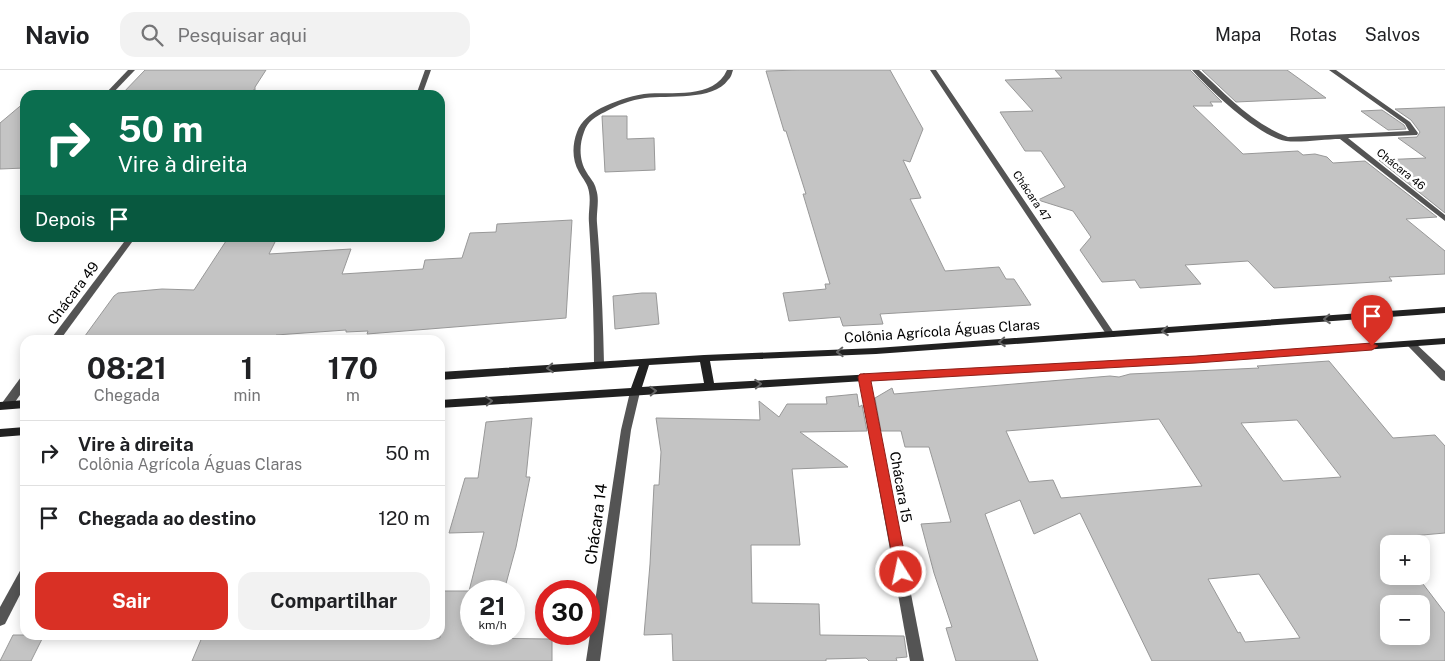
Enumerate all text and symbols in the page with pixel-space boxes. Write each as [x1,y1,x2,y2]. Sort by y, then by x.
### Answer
search box [120,12,470,57]
text: Navio [25,21,90,49]
icon: search [138,21,166,49]
text: Pesquisar aqui [178,24,307,46]
text: Mapa [1215,24,1261,45]
text: Rotas [1289,24,1337,45]
text: Salvos [1365,24,1420,45]
text: 50 m [118,109,203,150]
icon: right [35,110,100,175]
street label: Chácara 46 [1374,146,1428,192]
text: Vire à direita [118,151,248,177]
street label: Chácara 47 [1011,168,1054,224]
icon: arrive [105,205,133,233]
text: Depois [35,208,95,230]
street label: Chácara 49 [44,258,102,328]
pin [1351,295,1393,346]
icon: arrive [1358,302,1386,330]
one-way arrow [1322,314,1330,325]
street label: Colônia Agrícola Águas Claras [844,315,1040,346]
one-way arrow [1160,326,1168,337]
one-way arrow [998,337,1006,348]
one-way arrow [836,347,844,358]
text: 08:21 [87,350,167,386]
text: 1 [241,350,254,386]
text: 170 [327,350,378,386]
one-way arrow [546,362,554,373]
one-way arrow [755,379,763,390]
one-way arrow [649,385,657,396]
text: Chegada [94,386,160,405]
text: min [234,386,261,405]
text: m [346,386,360,405]
one-way arrow [485,395,493,406]
text: Vire à direita [78,433,194,455]
icon: right [35,439,63,467]
text: 50 m [385,442,430,464]
street label: Chácara 15 [887,450,915,524]
text: Colônia Agrícola Águas Claras [78,455,302,474]
street label: Chácara 14 [581,482,611,566]
icon: arrive [35,504,63,532]
text: Chegada ao destino [78,507,256,529]
text: 120 m [378,507,430,529]
map controls [1380,535,1430,645]
button: + [1380,535,1430,585]
position arrow [874,545,926,597]
button: Sair [35,572,228,630]
button: Compartilhar [238,572,430,630]
speed limit sign: 30 [535,580,600,645]
text: 21 [479,591,506,621]
button: − [1380,595,1430,645]
text: km/h [478,618,507,632]

